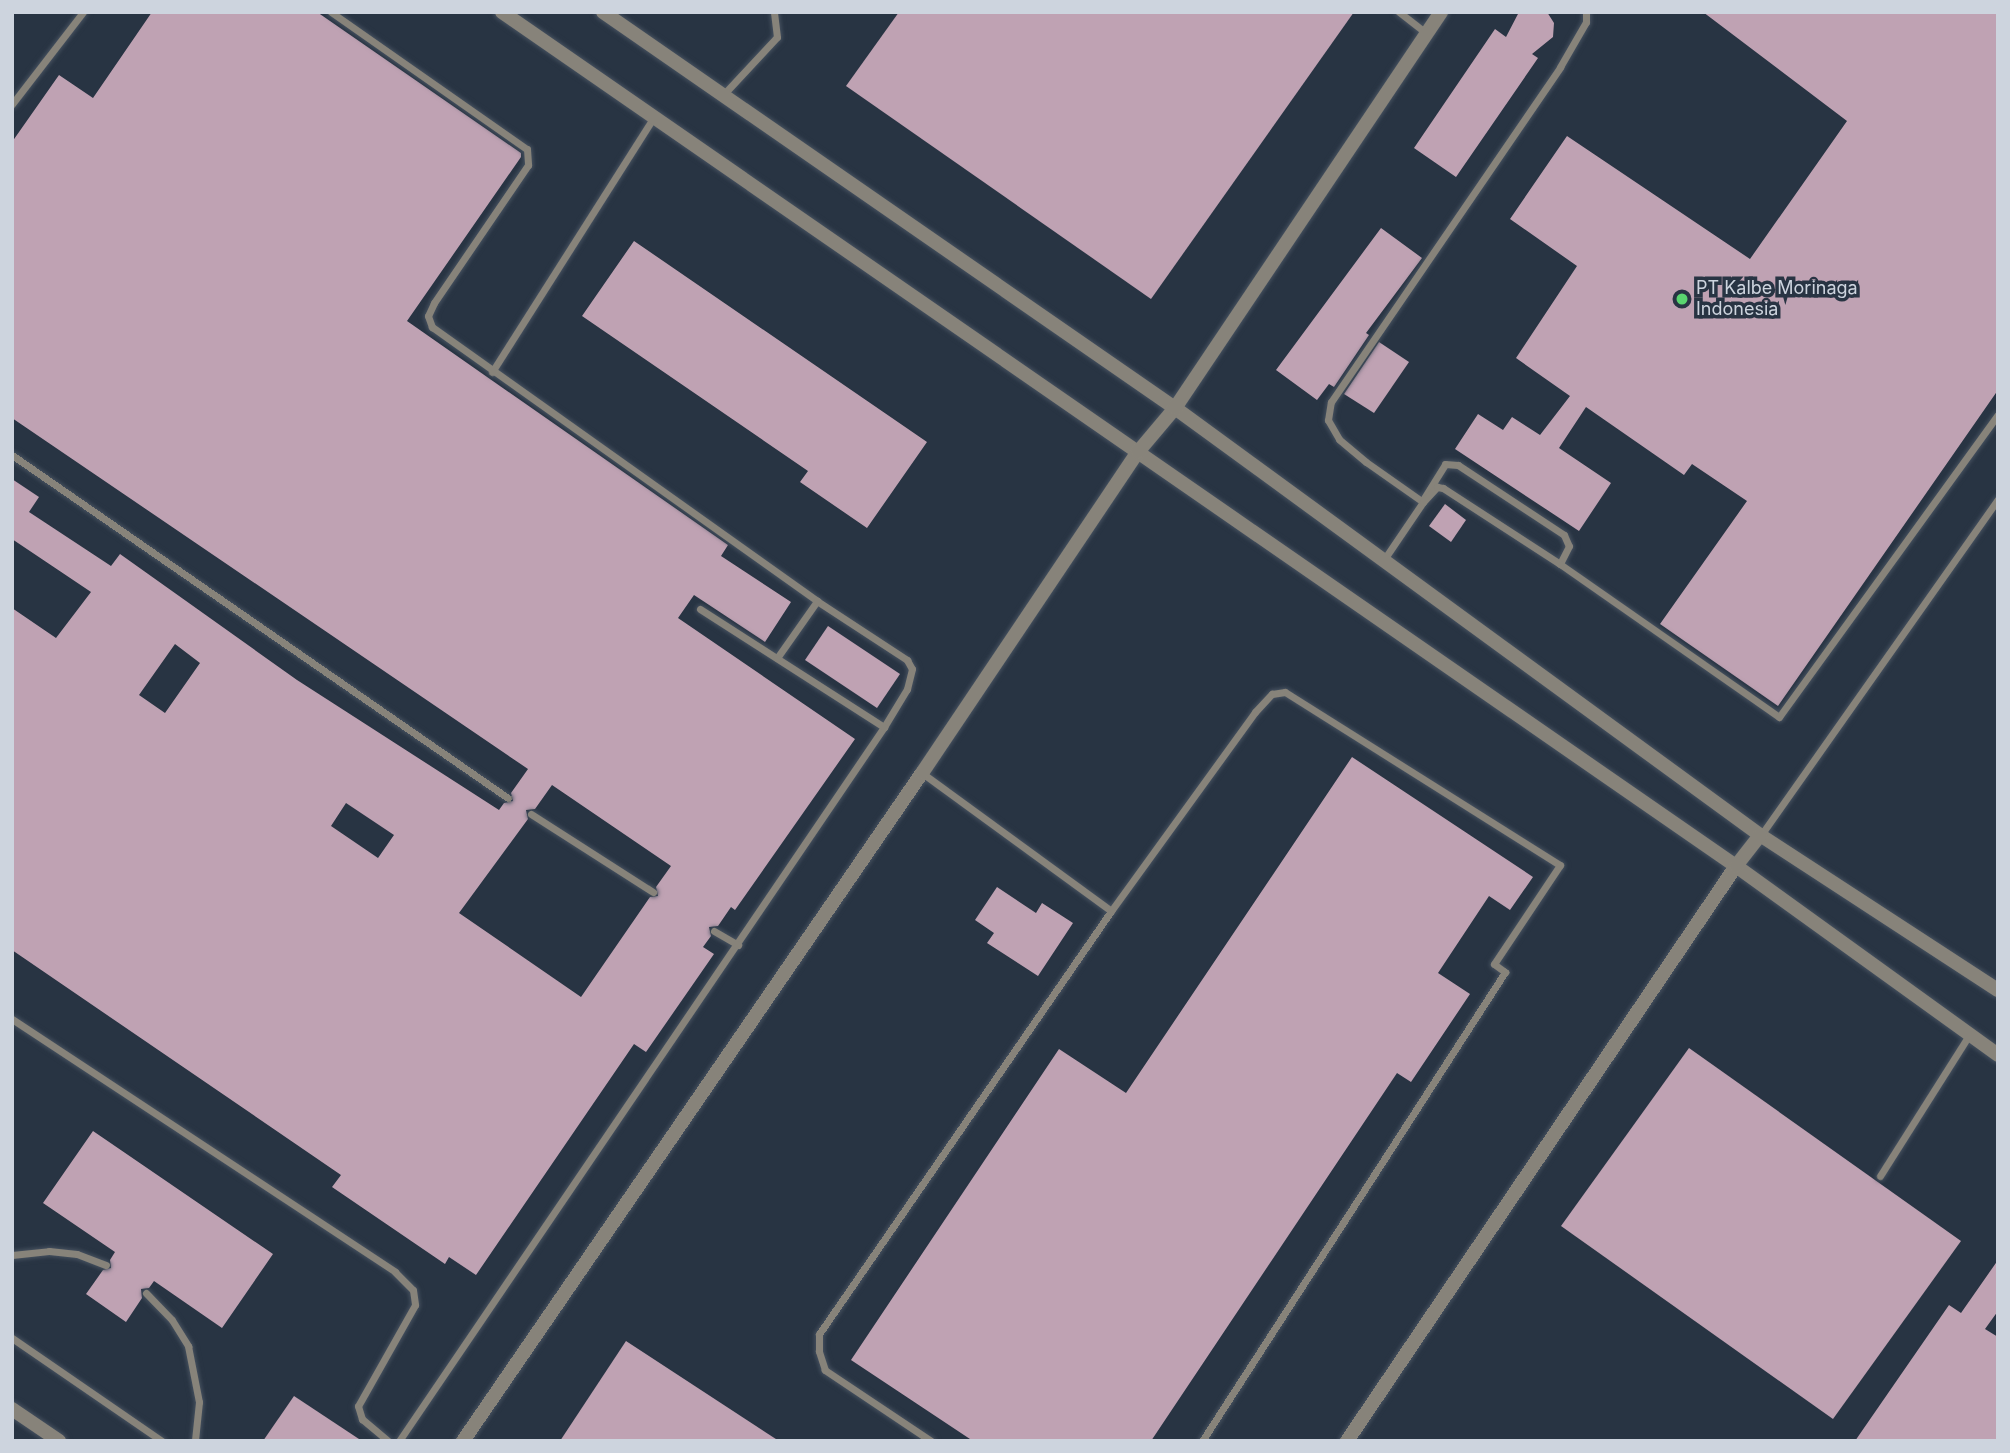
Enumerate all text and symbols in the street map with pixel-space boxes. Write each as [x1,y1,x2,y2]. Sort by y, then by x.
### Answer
place label: PT Kalbe Morinaga Indonesia [1696,278,1858,320]
marker: PT Kalbe Morinaga Indonesia [1674,291,1690,307]

